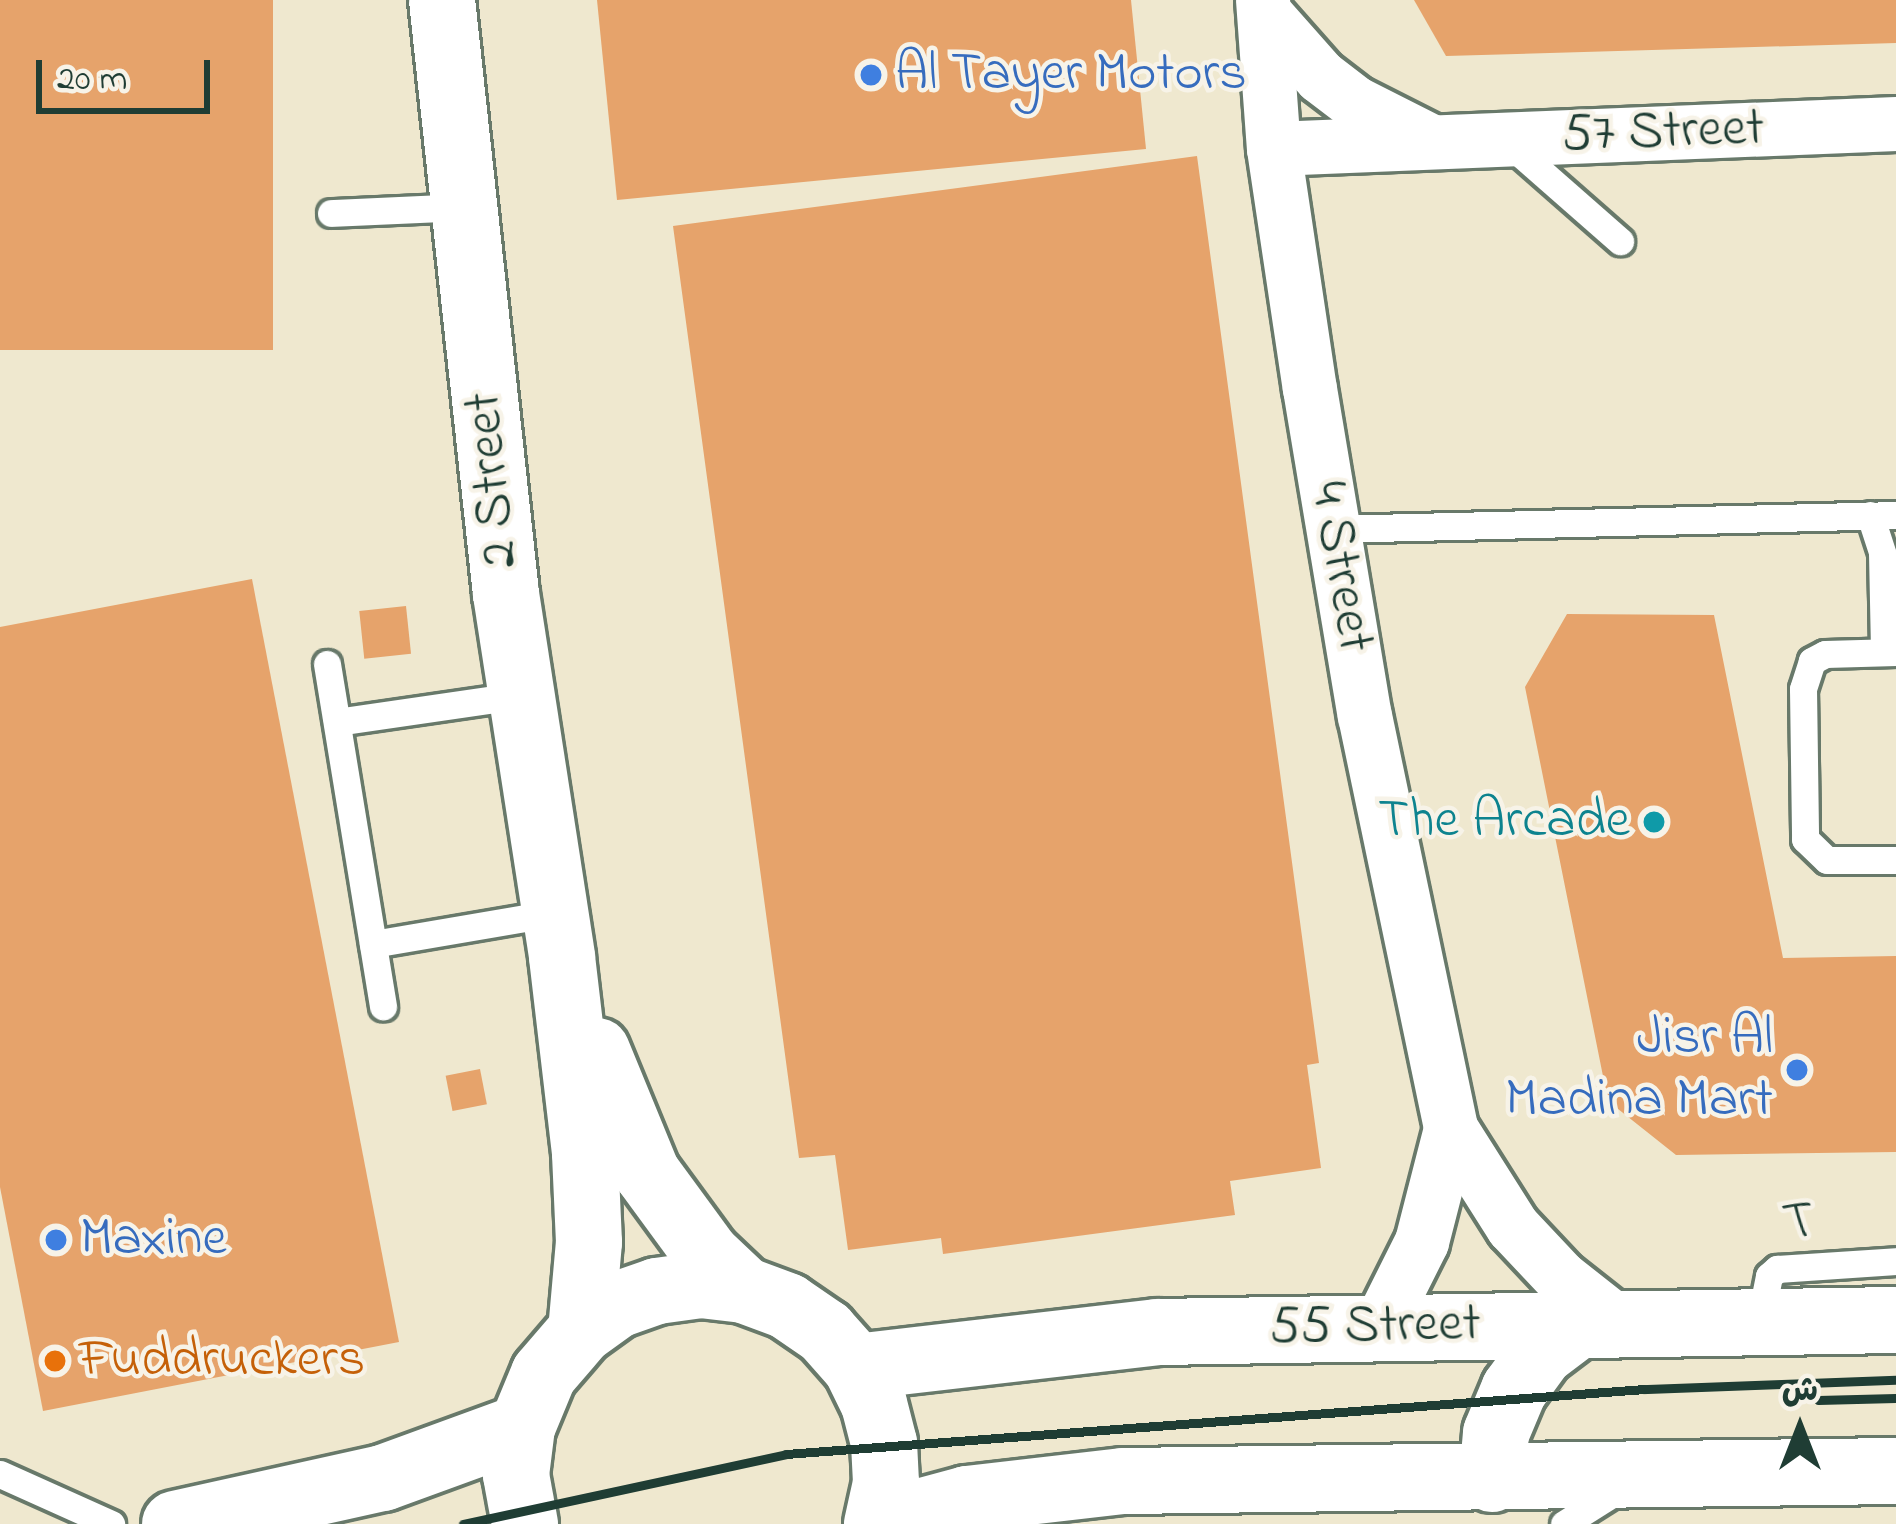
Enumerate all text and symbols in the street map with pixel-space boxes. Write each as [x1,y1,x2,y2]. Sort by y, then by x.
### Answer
scale bar [42,36,216,110]
place label: Al Tayer Motors [895,43,1247,107]
text: 20 m [57,54,127,107]
marker: Al Tayer Motors [858,62,884,88]
street label: 57 Street [1561,97,1765,169]
street label: 2 Street [452,389,534,571]
street label: 4 Street [1293,477,1387,657]
place label: The Arcade [1378,790,1630,854]
marker: The Arcade [1641,809,1667,835]
place label: Jisr Al Madina Mart [1505,1007,1773,1134]
marker: Jisr Al Madina Mart [1784,1057,1810,1083]
street label: T [1779,1189,1821,1259]
place label: Maxine [80,1208,227,1272]
marker: Maxine [43,1227,69,1253]
street label: 55 Street [1269,1293,1481,1361]
place label: Fuddruckers [79,1329,365,1393]
marker: Fuddruckers [42,1348,68,1374]
north arrow [1740,1368,1860,1488]
text: ش [1782,1368,1818,1416]

